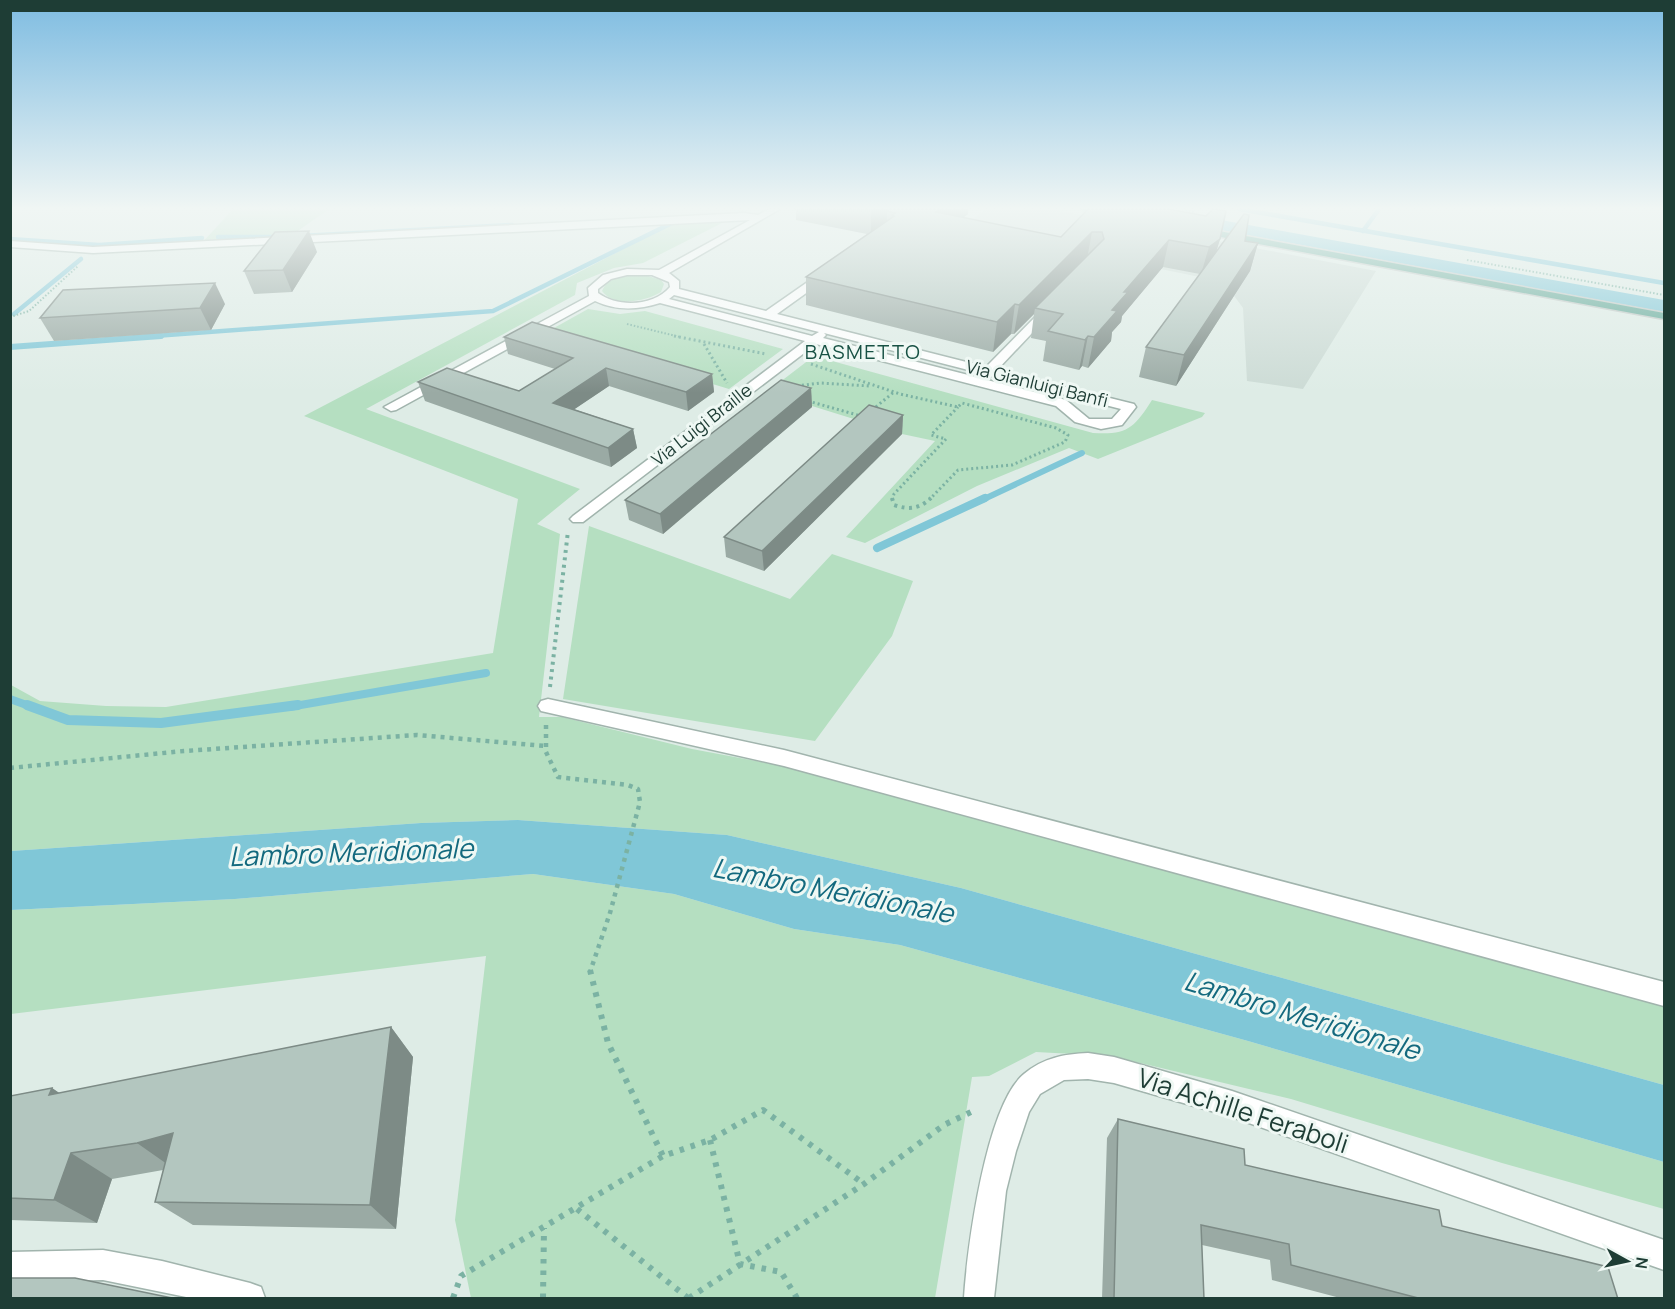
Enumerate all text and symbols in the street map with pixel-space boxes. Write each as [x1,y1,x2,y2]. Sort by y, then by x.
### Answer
district label: BASMETTO [805,338,921,365]
street label: Via Gianluigi Banfi [963,354,1111,412]
street label: Via Luigi Braille [646,377,757,471]
water label: Lambro Meridionale [228,829,476,874]
water label: Lambro Meridionale [710,848,959,931]
water label: Lambro Meridionale [1180,961,1427,1069]
street label: Via Achille Feraboli [1133,1059,1353,1161]
north arrow [1597,1231,1657,1291]
text: N [1630,1256,1654,1270]

